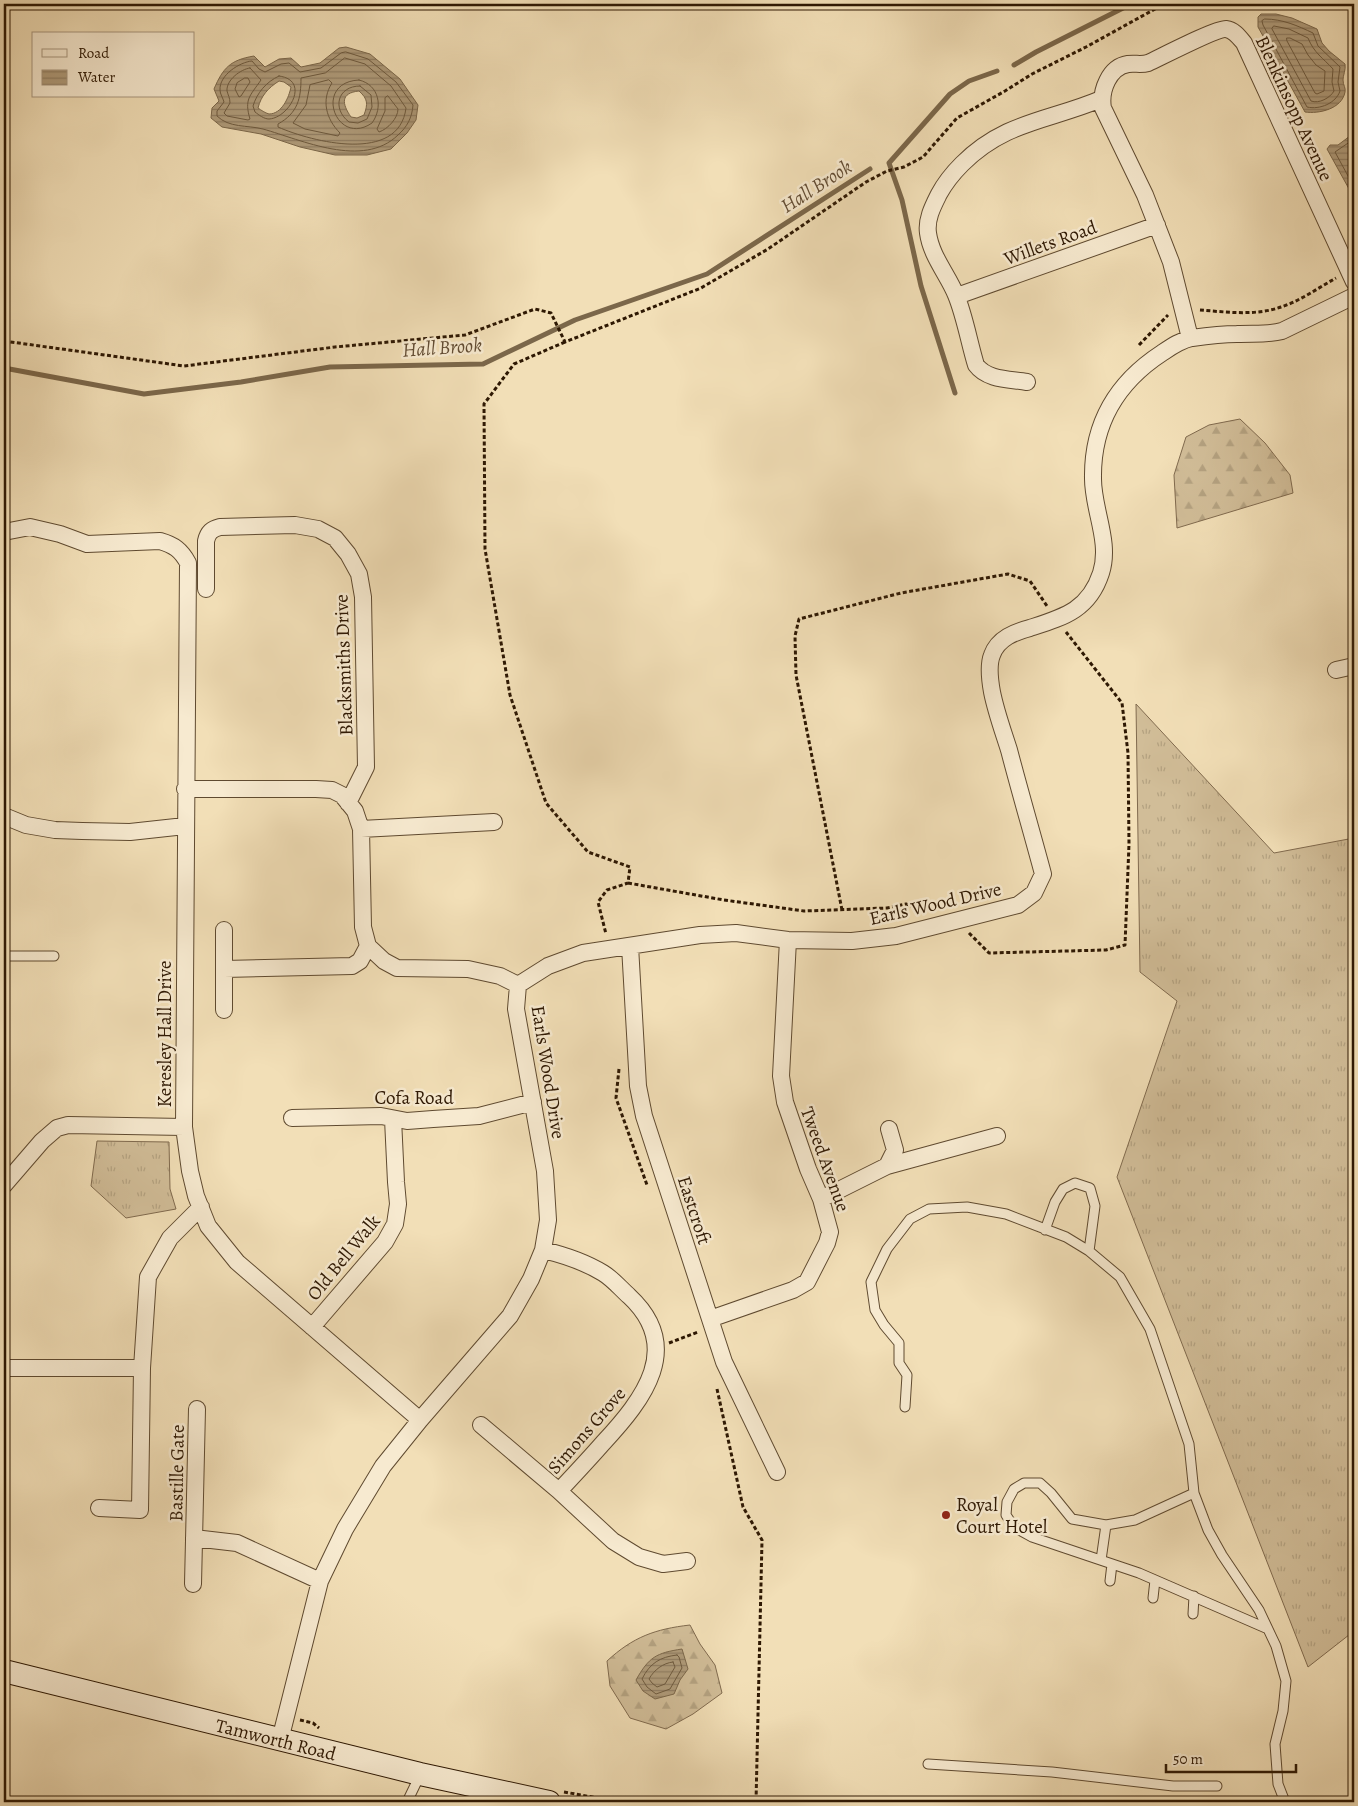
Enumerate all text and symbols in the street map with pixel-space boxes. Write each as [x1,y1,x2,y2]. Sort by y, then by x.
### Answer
legend [32,32,195,98]
street label: Blenkinsopp Avenue [1249,32,1339,185]
text: Road [78,43,110,63]
text: Water [77,67,115,87]
water label: Hall Brook [775,153,857,219]
street label: Willets Road [999,214,1101,272]
water label: Hall Brook [401,331,483,364]
street label: Blacksmiths Drive [329,594,359,736]
street label: Earls Wood Drive [867,876,1004,932]
street label: Keresley Hall Drive [152,961,178,1108]
street label: Earls Wood Drive [525,1004,571,1141]
street label: Cofa Road [374,1085,454,1111]
street label: Tweed Avenue [794,1103,856,1216]
street label: Eastcroft [671,1173,717,1248]
street label: Old Bell Walk [301,1209,387,1306]
street label: Simons Grove [542,1382,632,1480]
street label: Bastille Gate [163,1424,191,1522]
place label: Royal Court Hotel [956,1492,1048,1540]
marker: Royal Court Hotel [940,1509,952,1521]
street label: Tamworth Road [213,1712,339,1768]
scale bar [1166,1741,1296,1773]
text: 50 m [1173,1749,1203,1769]

